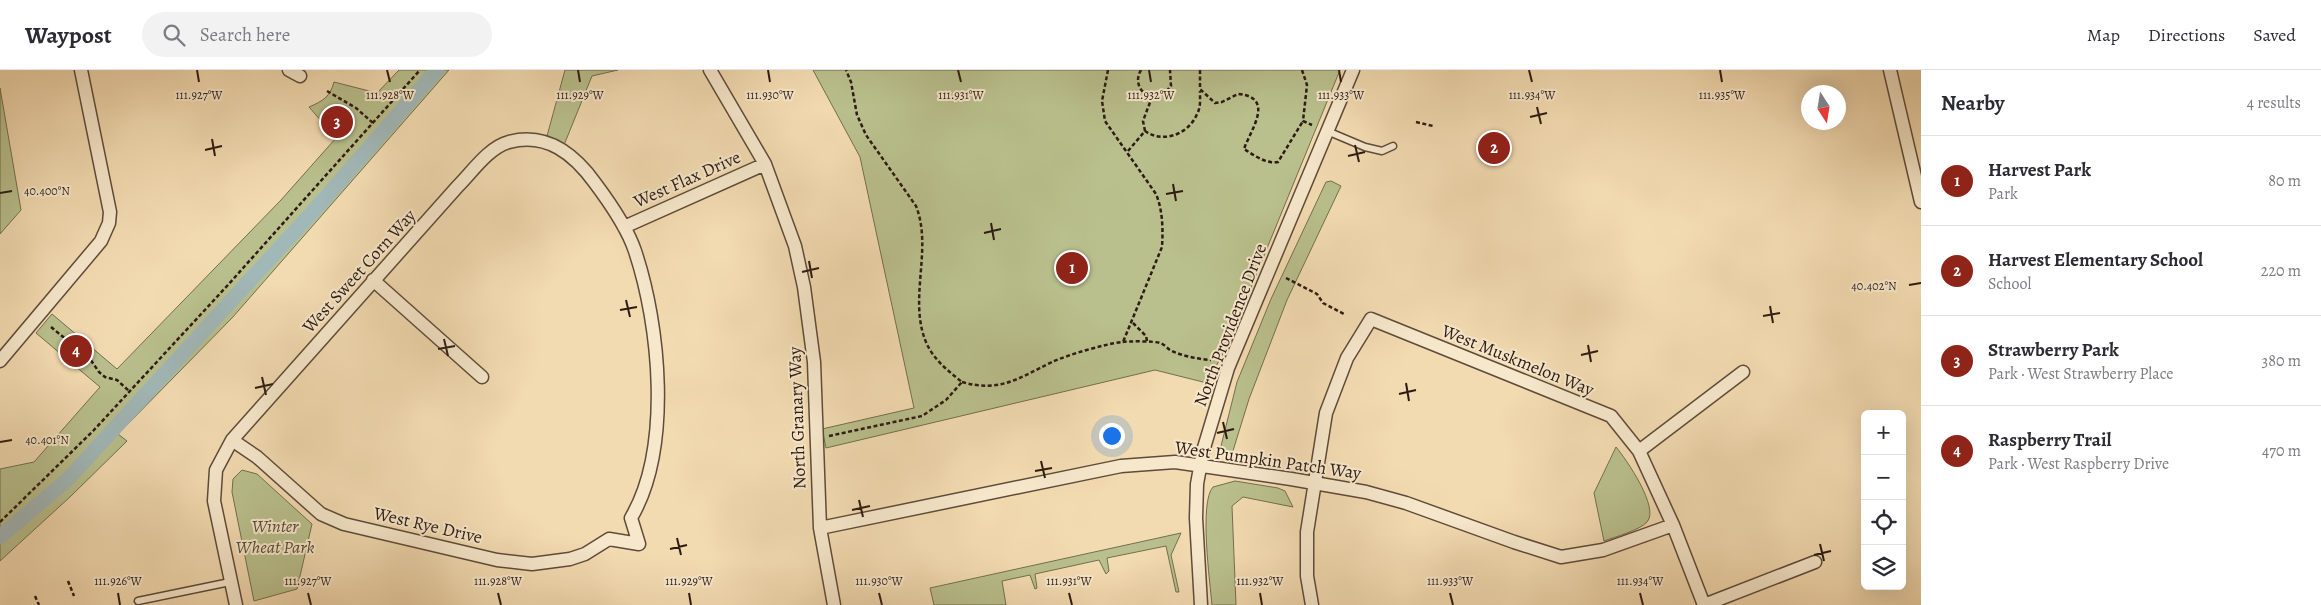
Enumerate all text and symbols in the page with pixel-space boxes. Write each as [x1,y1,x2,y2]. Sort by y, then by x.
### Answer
search box [142,12,492,57]
text: Waypost [25,19,112,51]
icon: search [160,21,188,49]
text: Search here [200,22,290,48]
text: Map [2087,23,2120,47]
text: Directions [2148,23,2225,47]
text: Saved [2253,23,2296,47]
north arrow [1801,85,1846,130]
text: 111.927°W [176,87,223,103]
text: 111.928°W [366,87,415,103]
text: 111.929°W [556,87,605,103]
text: 111.930°W [746,87,795,103]
text: 111.931°W [938,87,984,103]
text: 111.932°W [1128,87,1175,103]
text: 111.933°W [1318,87,1365,103]
text: 111.934°W [1509,87,1556,103]
text: 111.935°W [1699,87,1746,103]
text: Nearby [1941,89,2004,117]
text: 4 results [2247,92,2301,114]
pin: 3 [321,103,353,141]
pin: 2 [1478,129,1510,167]
street label: West Flax Drive [629,145,744,214]
text: Harvest Park [1988,157,2091,183]
text: 1 [1954,170,1960,192]
text: 80 m [2268,170,2301,192]
text: 40.400°N [24,183,70,199]
text: Park [1988,183,2018,205]
street label: West Sweet Corn Way [296,203,422,339]
street label: North Providence Drive [1188,240,1272,410]
text: Harvest Elementary School [1988,247,2203,273]
pin: 1 [1056,249,1088,287]
text: 2 [1953,260,1961,282]
text: 220 m [2261,260,2301,282]
text: School [1988,273,2031,295]
text: 40.402°N [1851,278,1897,294]
street label: West Muskmelon Way [1437,318,1599,402]
pin: 4 [60,332,92,370]
text: Strawberry Park [1988,337,2119,363]
street label: North Granary Way [782,345,811,490]
text: 3 [1954,350,1960,372]
text: 380 m [2262,350,2301,372]
text: Park · West Strawberry Place [1988,363,2173,385]
map controls [1861,410,1906,590]
button: + [1861,410,1906,455]
your location [1099,423,1125,449]
text: Raspberry Trail [1988,427,2112,453]
text: 40.401°N [25,432,69,448]
street label: West Pumpkin Patch Way [1172,435,1364,485]
text: 4 [1953,440,1961,462]
text: 470 m [2262,440,2301,462]
text: Park · West Raspberry Drive [1988,453,2169,475]
button: − [1861,455,1906,500]
button: locate [1861,500,1906,545]
street label: West Rye Drive [370,501,485,549]
park label: Winter Wheat Park [236,514,314,559]
button: layers [1861,545,1906,590]
text: 111.926°W [94,573,143,589]
text: 111.927°W [285,573,332,589]
text: 111.928°W [474,573,523,589]
text: 111.929°W [665,573,714,589]
text: 111.930°W [855,573,904,589]
text: 111.931°W [1046,573,1092,589]
text: 111.932°W [1237,573,1284,589]
text: 111.933°W [1427,573,1474,589]
text: 111.934°W [1617,573,1664,589]

